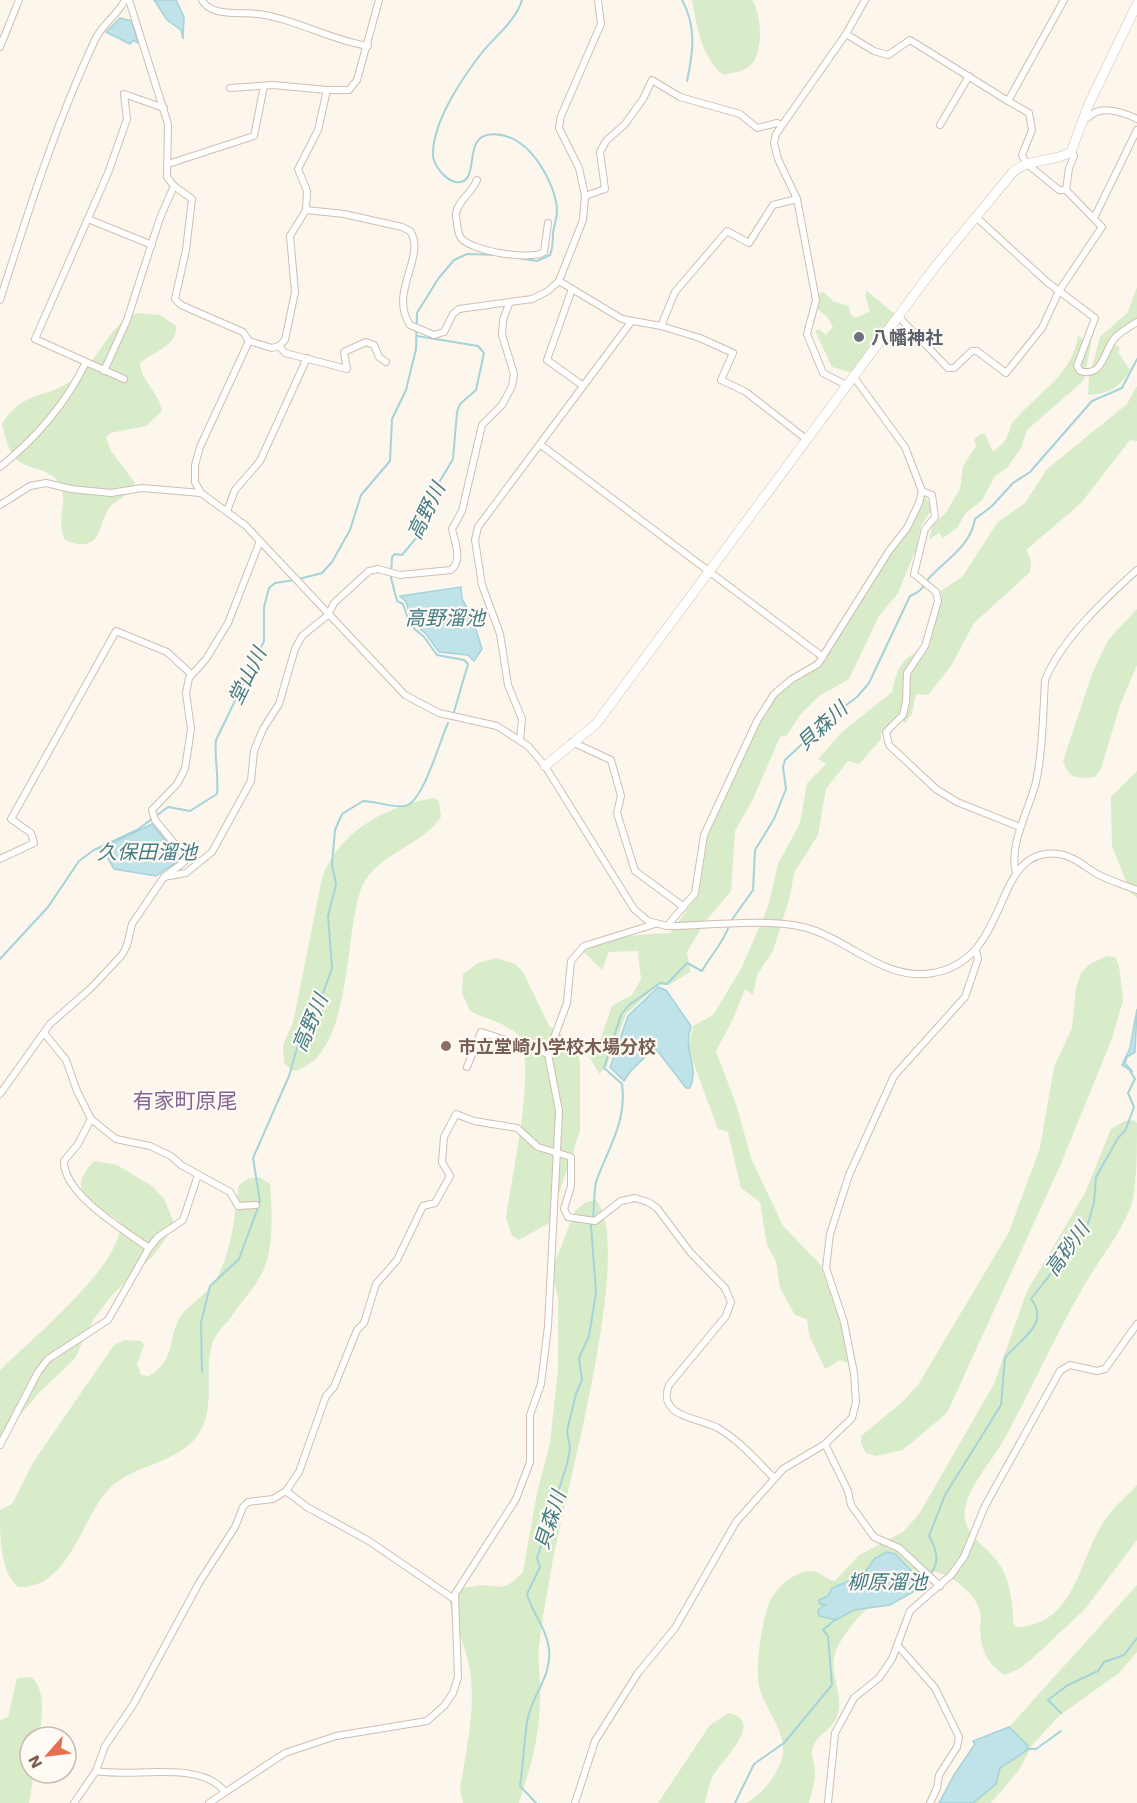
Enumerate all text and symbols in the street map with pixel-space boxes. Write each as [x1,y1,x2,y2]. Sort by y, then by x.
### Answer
place label: 八幡神社 [871,327,943,348]
marker: 八幡神社 [852,330,866,344]
water label: 高野川 [402,477,451,543]
water label: 高野溜池 [405,606,487,630]
water label: 堂山川 [223,642,272,708]
water label: 貝森川 [792,695,854,755]
water label: 久保田溜池 [97,840,199,864]
water label: 高野川 [287,989,334,1055]
place label: 市立堂崎小学校木場分校 [458,1036,656,1057]
marker: 市立堂崎小学校木場分校 [439,1039,453,1053]
district label: 有家町原尾 [133,1088,238,1113]
water label: 高砂川 [1040,1216,1096,1280]
water label: 貝森川 [529,1486,571,1552]
water label: 柳原溜池 [847,1570,929,1594]
north arrow [18,1725,78,1785]
text: N [24,1752,46,1772]

